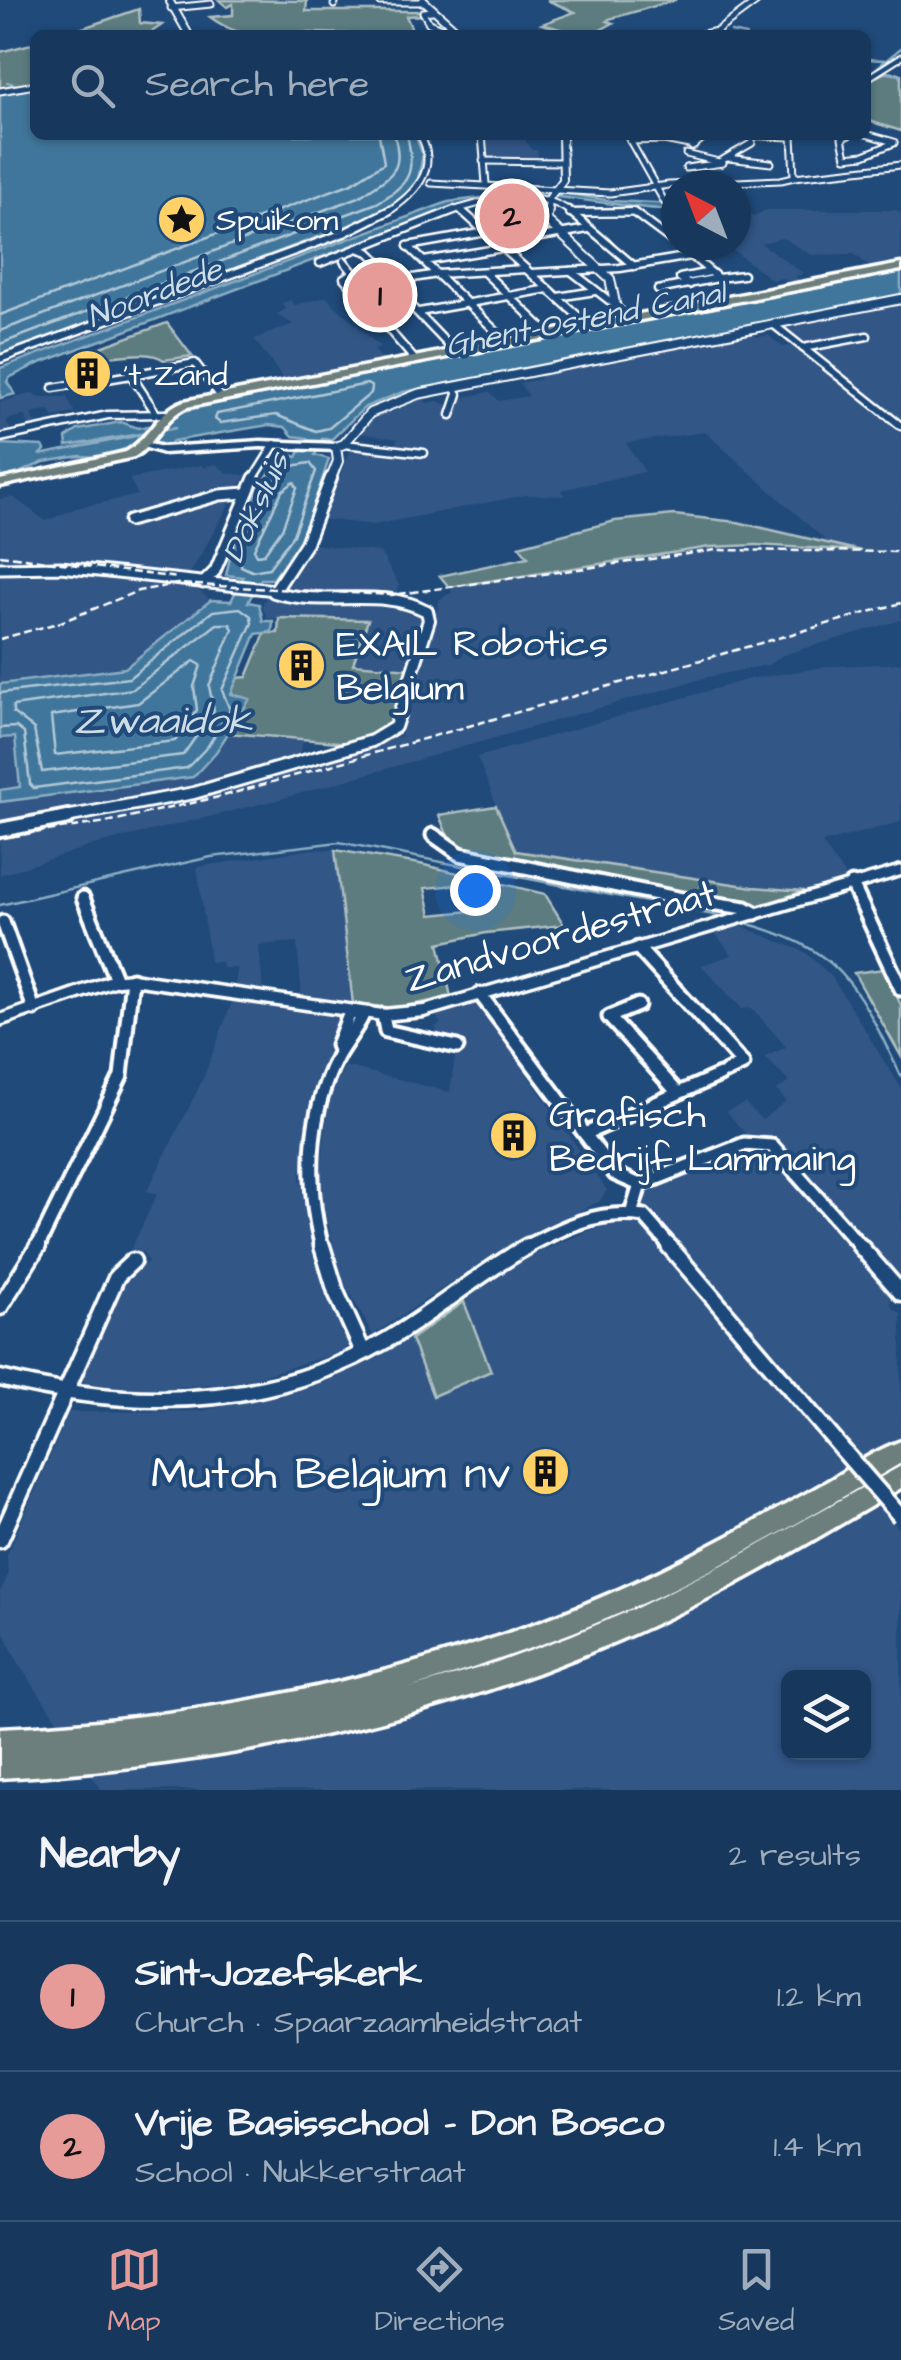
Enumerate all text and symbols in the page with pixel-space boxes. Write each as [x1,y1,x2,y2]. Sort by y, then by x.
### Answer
search box [30,30,871,140]
icon: search [65,58,120,113]
text: Search here [145,59,369,111]
north arrow [661,170,751,260]
pin: 2 [480,178,544,254]
place icon: Spuikom [155,193,207,245]
place label: Spuikom [216,198,338,243]
water label: Noordede [81,246,230,340]
pin: 1 [348,258,412,332]
water label: Ghent–Ostend Canal [442,270,733,369]
building icon: 't Zand [62,348,114,400]
place label: 't Zand [123,353,228,398]
water label: Doksluis [211,444,302,570]
place label: EXAIL Robotics Belgium [336,619,608,715]
building icon: EXAIL Robotics Belgium [275,639,327,691]
water label: Zwaaidok [74,694,253,749]
your location [450,865,501,916]
street label: Zandvoordestraat [399,868,722,1006]
place label: Grafisch Bedrijf Lammaing [549,1090,856,1186]
building icon: Grafisch Bedrijf Lammaing [488,1110,540,1162]
place label: Mutoh Belgium nv [151,1444,510,1506]
building icon: Mutoh Belgium nv [519,1446,571,1498]
map controls [781,1670,871,1760]
button: layers [781,1670,871,1760]
text: Nearby [40,1826,180,1884]
text: 2 results [729,1833,861,1878]
text: Sint-Jozefskerk [135,1948,422,2000]
text: 1 [70,1974,75,2019]
text: 1.2 km [777,1974,861,2019]
text: Church · Spaarzaamheidstraat [135,2000,582,2045]
text: Vrije Basisschool - Don Bosco [135,2098,664,2150]
text: 2 [63,2124,82,2169]
text: 1.4 km [773,2124,861,2169]
text: School · Nukkerstraat [135,2150,466,2195]
tab: Map [107,2242,162,2341]
tab: Directions [375,2242,505,2341]
tab: Saved [718,2242,794,2341]

